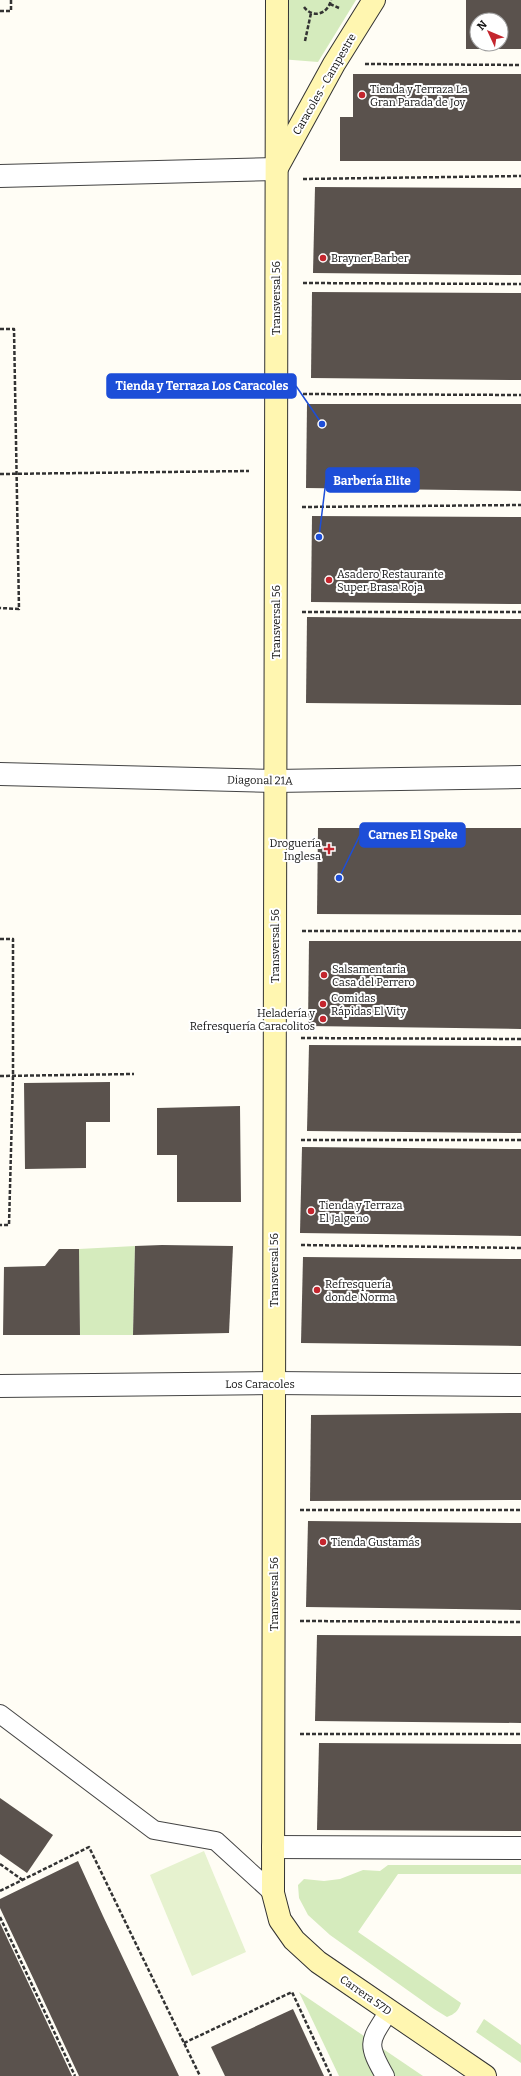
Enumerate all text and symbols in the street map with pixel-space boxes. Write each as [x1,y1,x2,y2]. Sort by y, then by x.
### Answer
north arrow [469,12,509,52]
text: N [475,17,490,33]
street label: Caracoles - Campestre [290,31,359,137]
place label: Tienda y Terraza La Gran Parada de Joy [370,83,468,109]
marker: Tienda y Terraza La Gran Parada de Joy [357,90,367,100]
place label: Brayner Barber [331,252,409,265]
marker: Brayner Barber [318,253,328,263]
street label: Transversal 56 [270,261,283,335]
callout: Tienda y Terraza Los Caracoles [107,374,296,398]
text: Tienda y Terraza Los Caracoles [115,379,289,393]
callout: Barbería Elite [326,468,419,492]
text: Barbería Elite [333,474,411,488]
place label: Asadero Restaurante Super Brasa Roja [337,568,444,594]
marker: Asadero Restaurante Super Brasa Roja [324,575,334,585]
street label: Transversal 56 [270,585,283,659]
street label: Diagonal 21A [227,773,293,788]
callout: Carnes El Speke [360,823,465,847]
text: Carnes El Speke [368,828,458,842]
place label: Droguería Inglesa [270,837,321,863]
marker: Droguería Inglesa [324,844,334,854]
street label: Transversal 56 [269,909,282,983]
place label: Salsamentaria Casa del Perrero [332,963,415,989]
marker: Salsamentaria Casa del Perrero [319,970,329,980]
place label: Comidas Rápidas El Vity [331,992,406,1018]
marker: Comidas Rápidas El Vity [318,999,328,1009]
place label: Heladería y Refresquería Caracolitos [190,1007,315,1033]
marker: Heladería y Refresquería Caracolitos [318,1014,328,1024]
place label: Tienda y Terraza El Jalgeno [319,1199,403,1225]
marker: Tienda y Terraza El Jalgeno [306,1206,316,1216]
street label: Transversal 56 [268,1233,281,1307]
place label: Refresquería donde Norma [325,1278,396,1304]
marker: Refresquería donde Norma [312,1285,322,1295]
street label: Los Caracoles [225,1378,295,1391]
place label: Tienda Gustamás [331,1536,420,1549]
marker: Tienda Gustamás [318,1537,328,1547]
street label: Transversal 56 [268,1557,281,1631]
street label: Carrera 57D [337,1973,394,2018]

